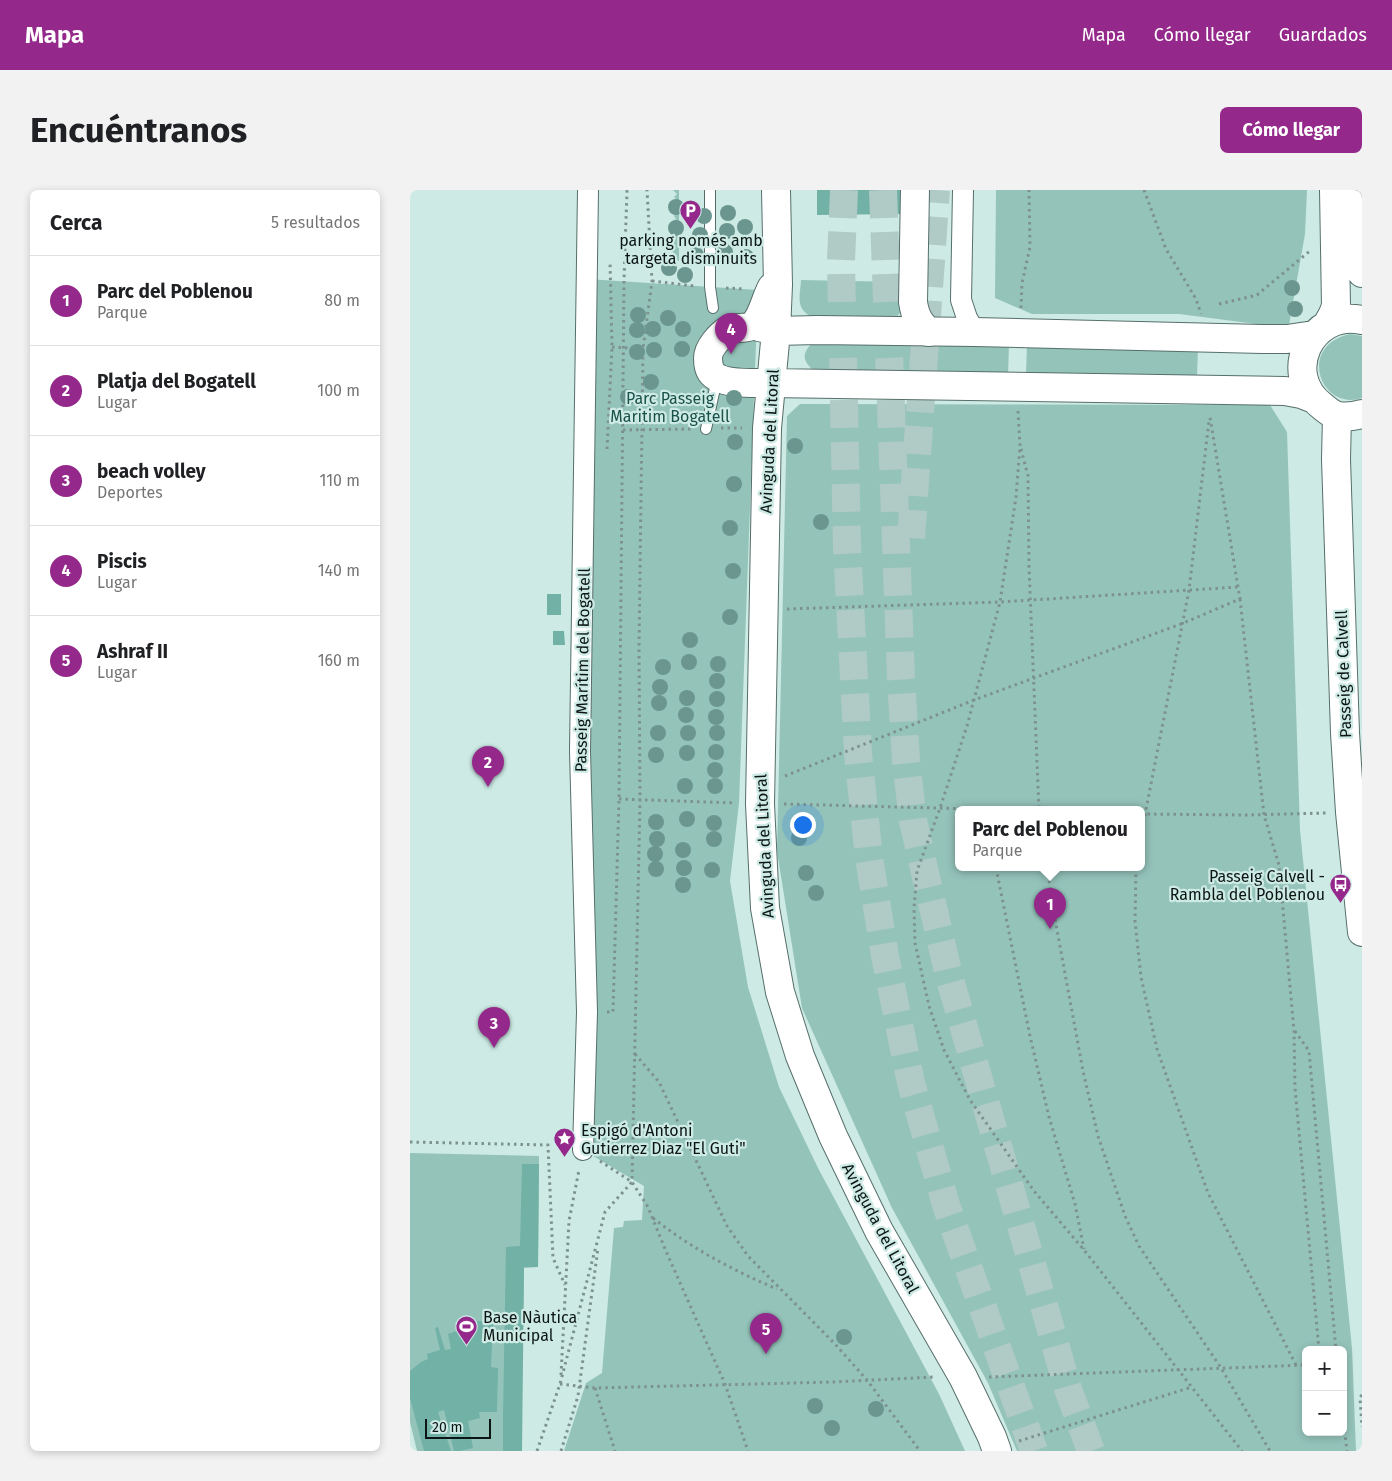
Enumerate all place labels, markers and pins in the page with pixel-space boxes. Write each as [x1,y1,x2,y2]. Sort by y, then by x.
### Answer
parking icon: parking només amb targeta disminuits [679,199,703,230]
place label: parking només amb targeta disminuits [619,231,763,268]
pin: 4 [715,313,747,354]
pin: 2 [472,746,504,787]
place label: Passeig Calvell - Rambla del Poblenou [1170,867,1325,904]
bus stop icon: Passeig Calvell - Rambla del Poblenou [1329,873,1353,904]
pin: 1 [1034,888,1066,929]
pin: 3 [478,1007,510,1048]
place label: Espigó d'Antoni Gutierrez Diaz "El Guti" [581,1121,746,1158]
place icon: Espigó d'Antoni Gutierrez Diaz "El Guti" [553,1127,577,1158]
place label: Base Nàutica Municipal [483,1308,577,1345]
pin: 5 [750,1313,782,1354]
sports icon: Base Nàutica Municipal [455,1314,479,1345]

